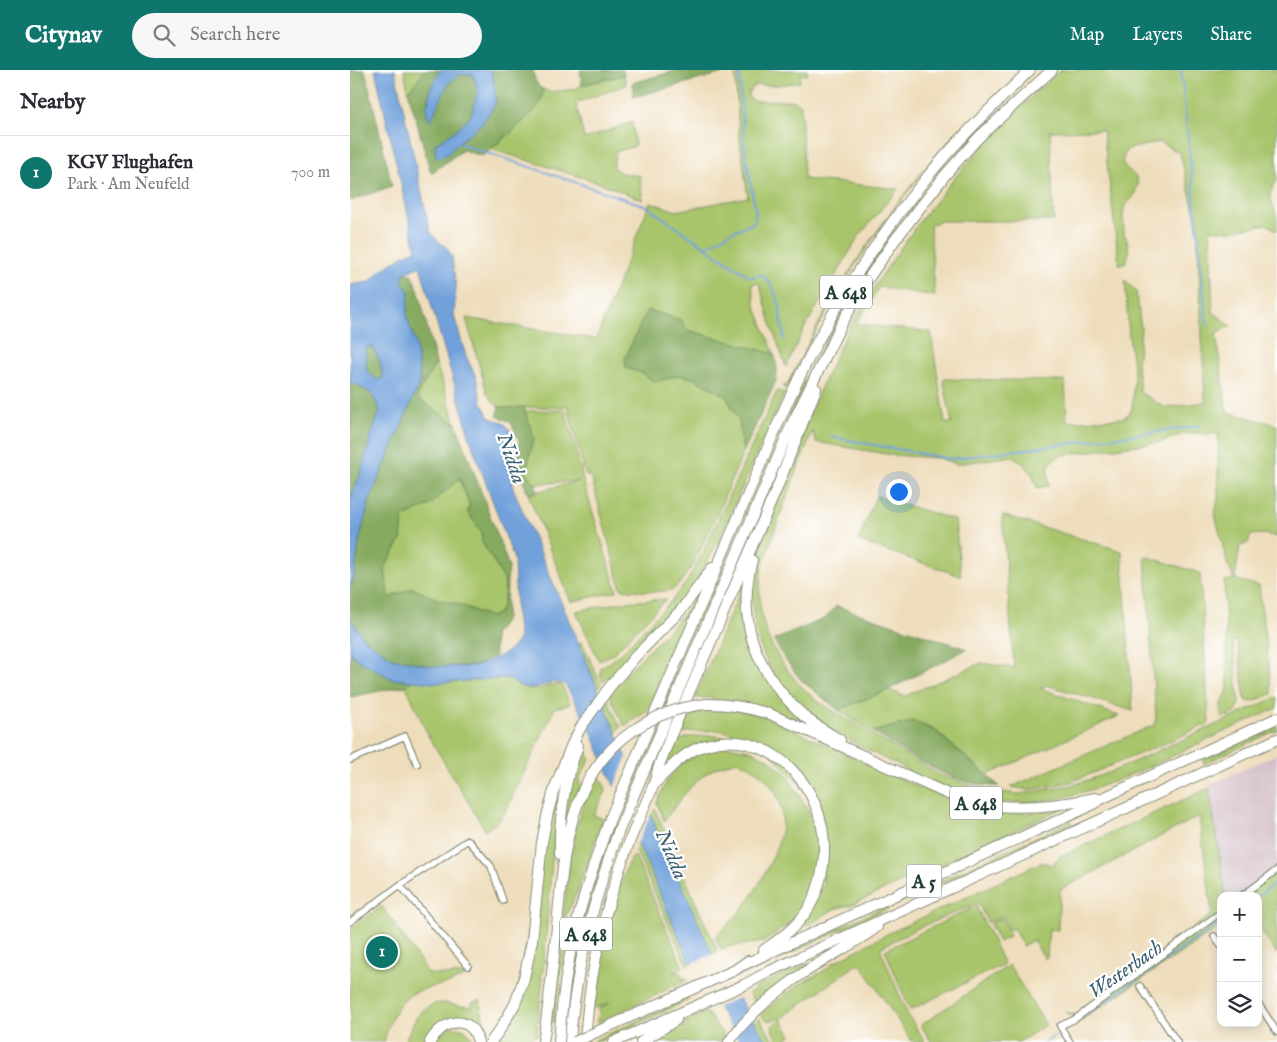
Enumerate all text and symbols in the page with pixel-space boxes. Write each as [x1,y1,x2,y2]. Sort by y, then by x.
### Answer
search box [132,13,482,58]
text: Citynav [25,20,102,51]
icon: search [150,21,178,49]
text: Search here [190,23,281,47]
text: Map [1070,24,1104,47]
text: Layers [1132,24,1183,47]
text: Share [1211,24,1252,47]
text: Nearby [20,89,85,116]
text: KGV Flughafen [67,151,193,175]
text: 1 [33,163,39,183]
text: 700 m [291,163,330,183]
text: Park · Am Neufeld [67,175,190,195]
road number: A 648 [820,276,872,308]
water label: Nidda [489,429,532,488]
your location [886,479,912,505]
road number: A 648 [950,786,1002,820]
water label: Nidda [648,825,693,884]
road number: A 5 [906,864,942,898]
map controls [1217,892,1262,1027]
button: + [1217,892,1262,937]
road number: A 648 [560,918,612,951]
pin: 1 [366,933,398,971]
water label: Westerbach [1083,935,1168,1006]
button: − [1217,937,1262,982]
button: layers [1217,982,1262,1027]

